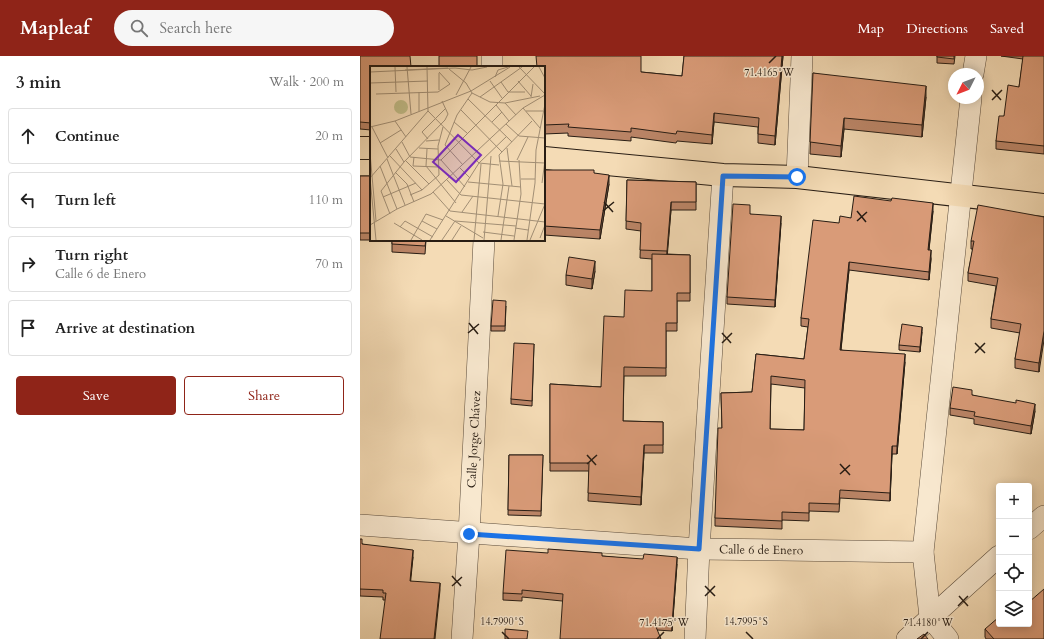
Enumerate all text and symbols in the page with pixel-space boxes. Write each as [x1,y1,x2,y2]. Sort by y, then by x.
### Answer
search box [114,10,394,46]
text: Mapleaf [20,15,90,41]
icon: search [128,17,150,39]
text: Search here [160,18,232,38]
text: Map [858,19,884,38]
text: Directions [906,19,968,38]
text: Saved [990,19,1024,38]
inset map [370,66,545,241]
text: 71.4165°W [744,66,795,80]
north arrow [948,68,984,104]
text: 3 min [16,71,61,94]
text: Walk · 200 m [269,73,344,91]
icon: ahead [17,125,39,147]
text: Continue [55,126,120,146]
text: 20 m [315,127,343,145]
route start [788,168,806,186]
icon: left [17,189,39,211]
text: Turn left [55,190,116,210]
text: 110 m [309,191,343,209]
text: Turn right [55,245,128,265]
icon: right [17,253,39,275]
text: 70 m [315,255,343,273]
text: Calle 6 de Enero [55,265,146,283]
icon: arrive [17,317,39,339]
text: Arrive at destination [55,318,195,338]
button: Save [16,376,176,415]
button: Share [184,376,344,415]
street label: Calle Jorge Chávez [463,390,484,488]
map controls [996,483,1032,627]
button: + [996,483,1032,519]
button: − [996,519,1032,555]
route end [460,525,478,543]
street label: Calle 6 de Enero [719,541,804,558]
button: locate [996,555,1032,591]
button: layers [996,591,1032,627]
text: 14.7990°S [480,615,524,629]
text: 14.7995°S [724,615,768,629]
text: 71.4175°W [639,616,690,630]
text: 71.4180°W [903,616,954,630]

